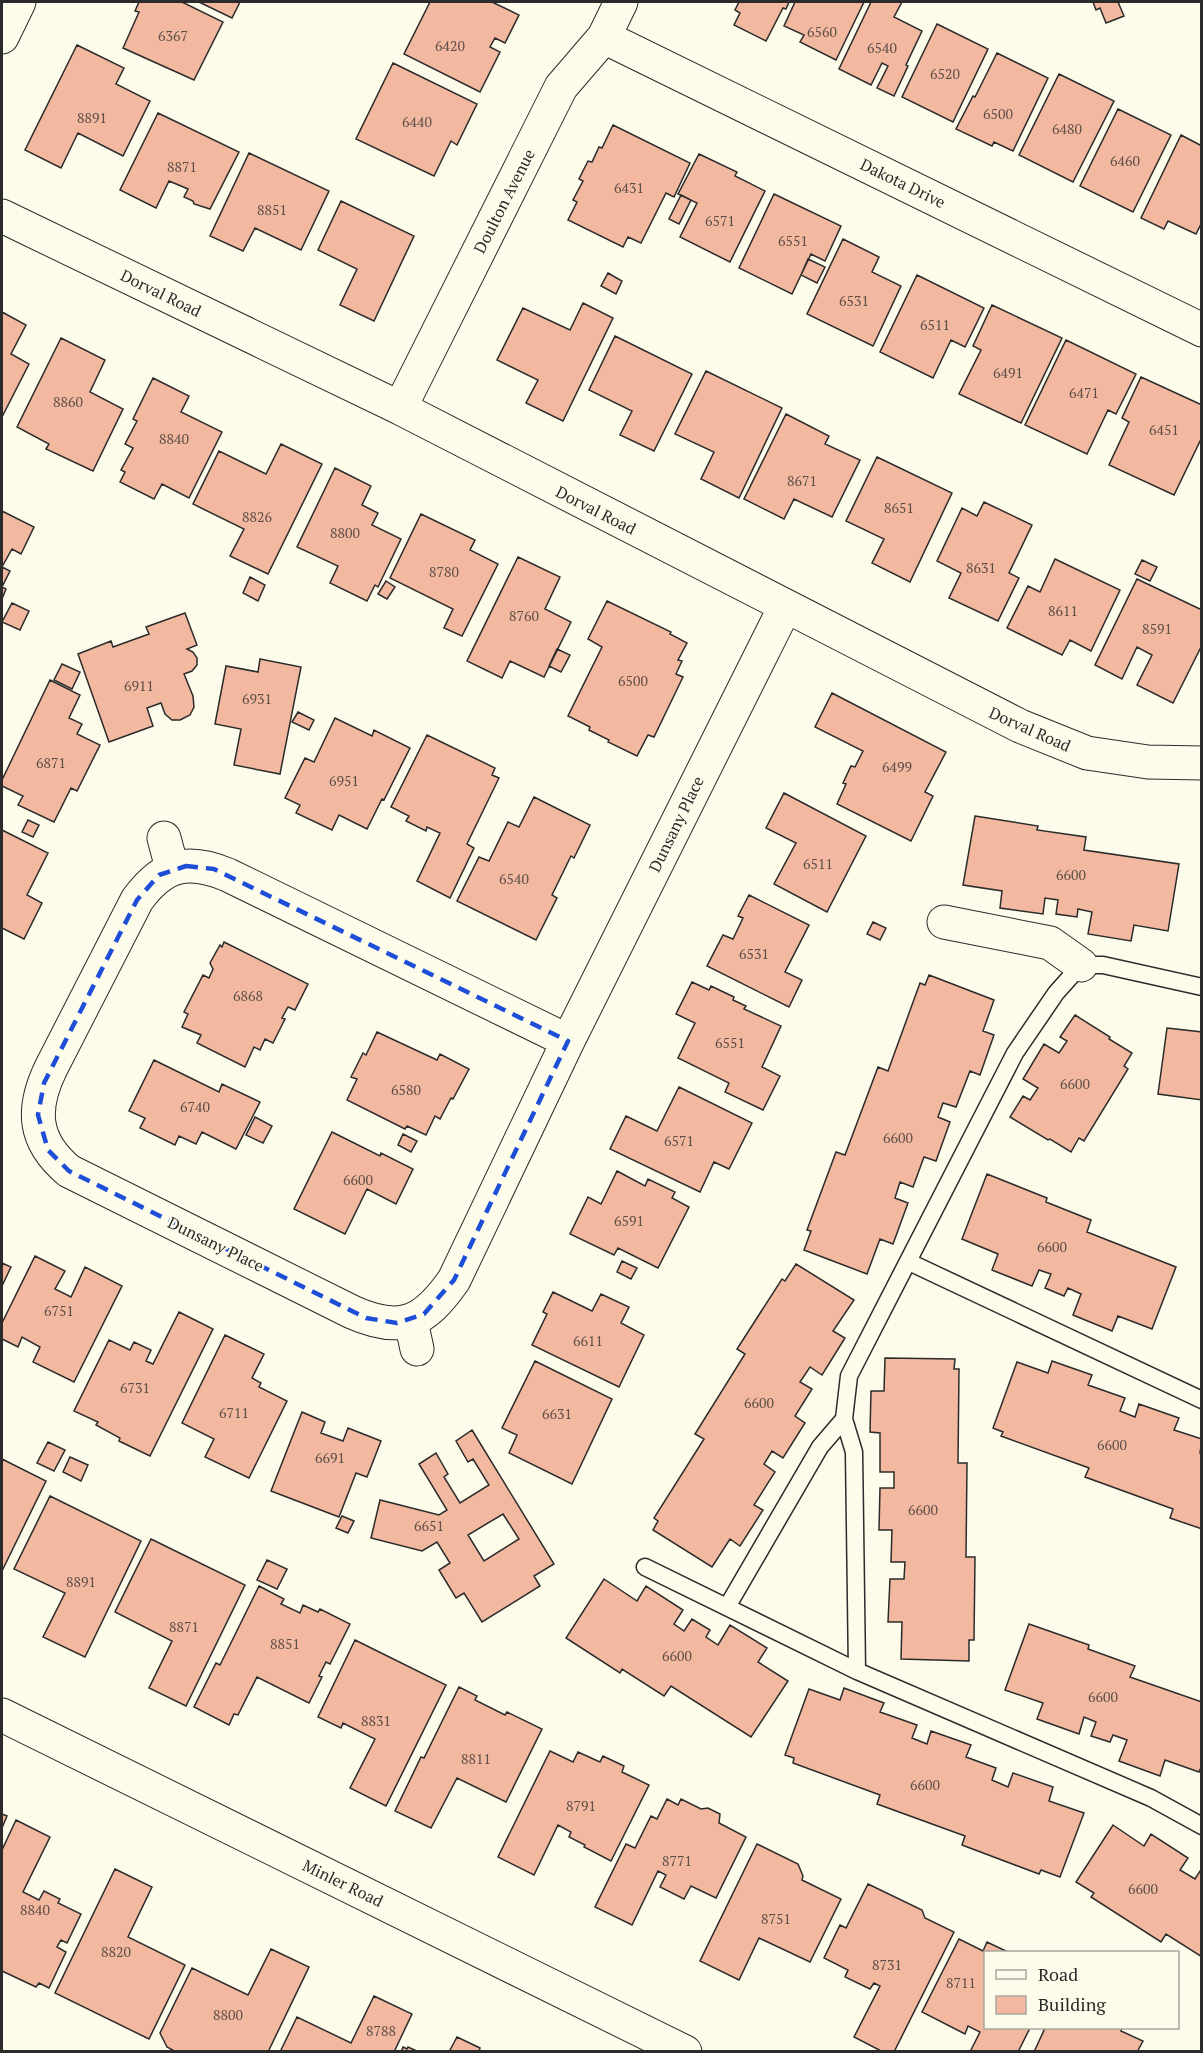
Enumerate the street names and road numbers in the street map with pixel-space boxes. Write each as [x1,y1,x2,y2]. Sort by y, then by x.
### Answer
street label: Doulton Avenue [468,145,540,257]
street label: Dakota Drive [857,153,949,213]
street label: Dorval Road [117,264,205,322]
street label: Dorval Road [552,480,640,540]
street label: Dorval Road [986,701,1074,757]
street label: Dunsany Place [643,772,709,876]
street label: Dunsany Place [164,1211,268,1277]
street label: Minler Road [299,1854,387,1912]

